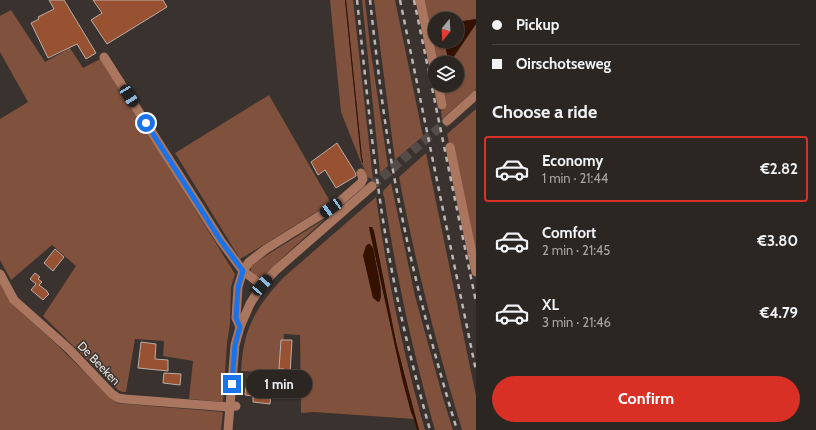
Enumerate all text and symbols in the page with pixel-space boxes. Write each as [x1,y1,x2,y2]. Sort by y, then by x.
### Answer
north arrow [428,12,464,48]
map controls [428,12,464,92]
text: Pickup [516,16,559,34]
text: Oirschotseweg [516,55,611,73]
button: layers [428,56,464,92]
car [118,83,140,109]
text: Choose a ride [492,101,597,123]
route start [137,114,155,132]
icon: car [494,151,530,187]
text: Economy [542,152,603,170]
text: €2.82 [760,160,798,178]
text: 1 min · 21:44 [542,170,608,186]
car [318,196,344,220]
icon: car [494,223,530,259]
text: Comfort [542,224,596,242]
text: €3.80 [757,232,798,250]
text: 2 min · 21:45 [542,242,610,258]
car [250,272,274,298]
icon: car [494,295,530,331]
text: XL [542,296,559,314]
text: €4.79 [760,304,798,322]
text: 3 min · 21:46 [542,314,611,330]
street label: De Beeken [75,338,124,388]
callout: 1 min [246,370,312,398]
route end [223,375,241,393]
text: 1 min [264,376,294,392]
button: Confirm [492,376,800,422]

